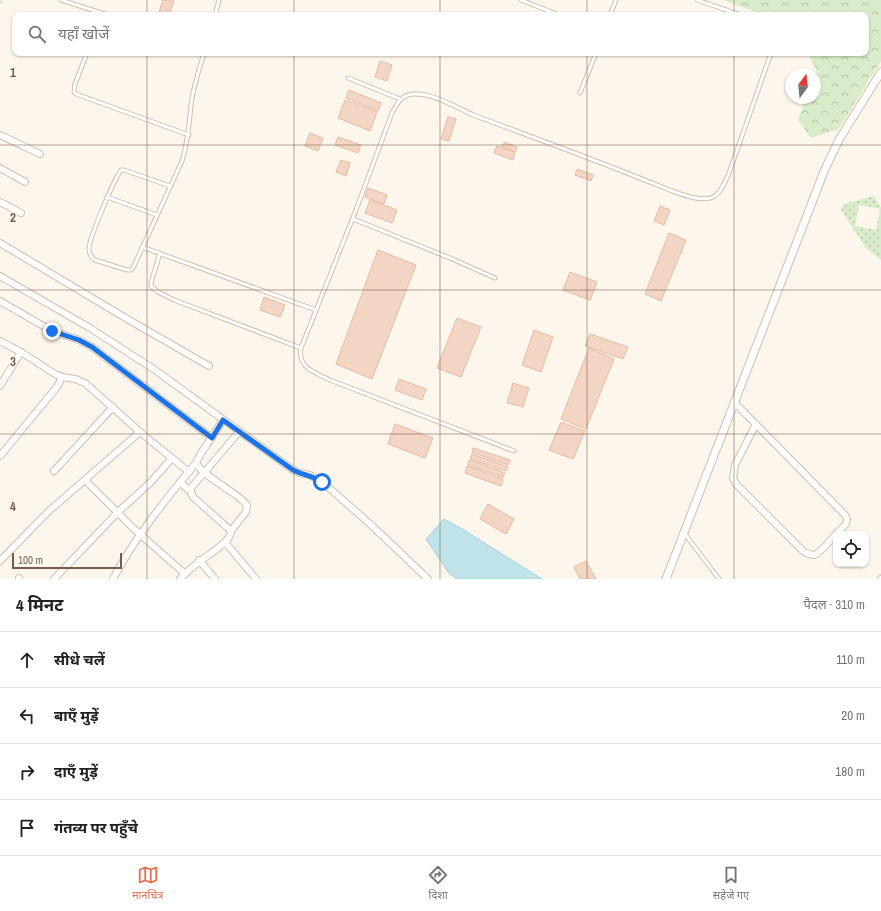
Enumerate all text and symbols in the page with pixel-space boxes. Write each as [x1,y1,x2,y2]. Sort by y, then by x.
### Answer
search box [12,12,869,56]
icon: search [26,23,48,45]
text: यहाँ खोजें [58,23,109,44]
text: 1 [10,64,16,81]
north arrow [785,68,821,104]
text: 2 [10,209,16,226]
route end [43,322,61,340]
text: 3 [10,353,16,370]
route start [313,473,331,491]
text: 4 [10,498,16,515]
map controls [833,531,869,567]
button: locate [833,531,869,567]
scale bar [12,551,122,570]
text: 100 m [18,553,43,567]
text: 4 मिनट [16,593,63,616]
text: पैदल · 310 m [803,596,865,613]
icon: ahead [16,649,38,671]
text: सीधे चलें [54,649,105,670]
text: 110 m [836,651,865,668]
icon: left [16,705,38,727]
text: बाएँ मुड़ें [54,705,99,726]
text: 20 m [841,707,865,724]
icon: right [16,761,38,783]
text: दाएँ मुड़ें [54,761,98,782]
text: 180 m [835,763,865,780]
icon: arrive [16,817,38,839]
text: गंतव्य पर पहुँचे [54,817,138,838]
tab: मानचित्र [132,864,163,903]
tab: दिशा [427,864,449,903]
tab: सहेजे गए [713,864,749,903]

